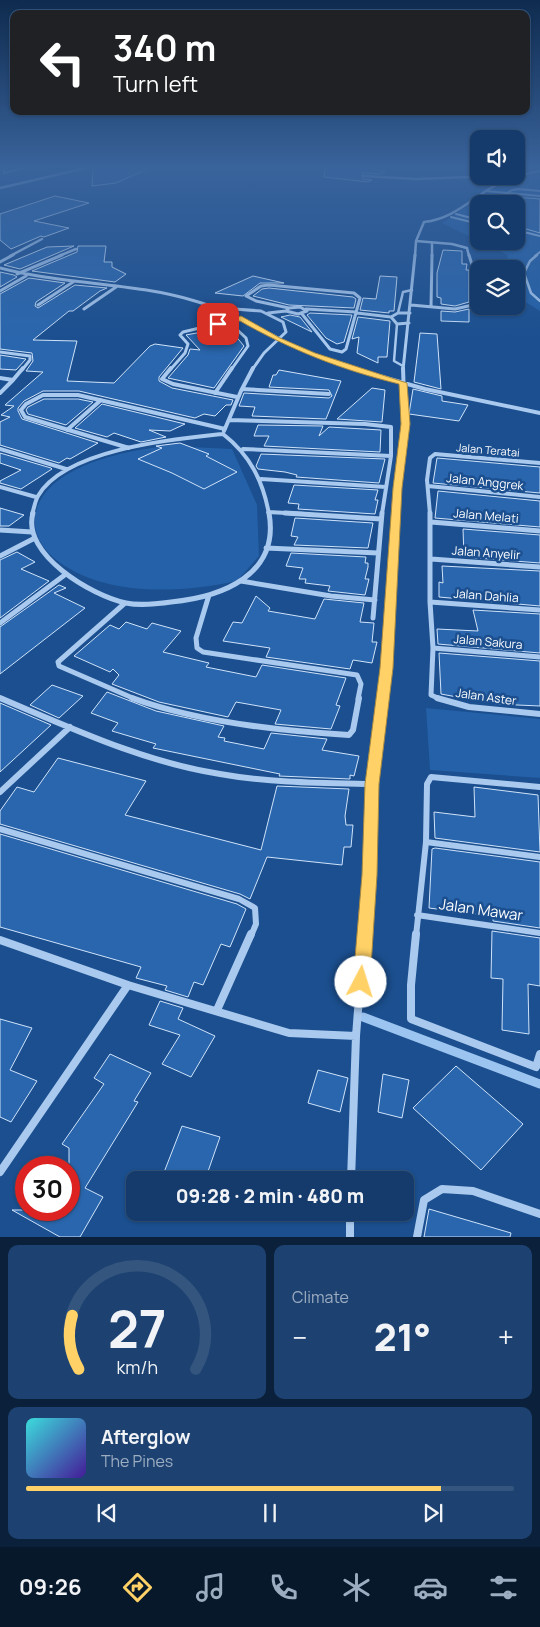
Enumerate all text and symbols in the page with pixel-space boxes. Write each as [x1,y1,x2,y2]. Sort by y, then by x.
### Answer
text: 340 m [113,24,216,72]
icon: left [30,30,95,95]
text: Turn left [113,69,198,99]
map controls [470,130,525,315]
button: sound [470,130,525,185]
button: search [470,195,525,250]
button: layers [470,260,525,315]
pin [197,303,239,345]
icon: arrive [204,310,232,338]
street label: Jalan Teratai [456,439,520,460]
street label: Jalan Anggrek [446,469,525,494]
street label: Jalan Melati [453,504,519,527]
street label: Jalan Anyelir [451,542,522,563]
street label: Jalan Dahlia [453,585,519,606]
street label: Jalan Sakura [453,630,523,653]
street label: Jalan Aster [455,684,518,709]
street label: Jalan Mawar [438,893,525,926]
position arrow [334,955,386,1007]
speed limit sign: 30 [15,1156,80,1221]
text: 09:28 · 2 min · 480 m [176,1183,364,1209]
text: Climate [292,1286,349,1308]
text: 27 [108,1293,166,1364]
text: 21° [374,1310,431,1362]
text: − [292,1318,307,1356]
text: + [498,1318,514,1356]
text: km/h [116,1355,158,1379]
text: Afterglow [101,1424,190,1450]
text: The Pines [101,1450,173,1472]
icon: previous [93,1499,121,1527]
icon: pause [256,1499,284,1527]
icon: next [419,1499,447,1527]
icon: directions [120,1570,155,1605]
icon: music [193,1570,228,1605]
icon: phone [266,1570,301,1605]
icon: climate [339,1570,374,1605]
icon: car [413,1570,448,1605]
icon: filters [486,1570,521,1605]
text: 09:26 [19,1572,82,1602]

